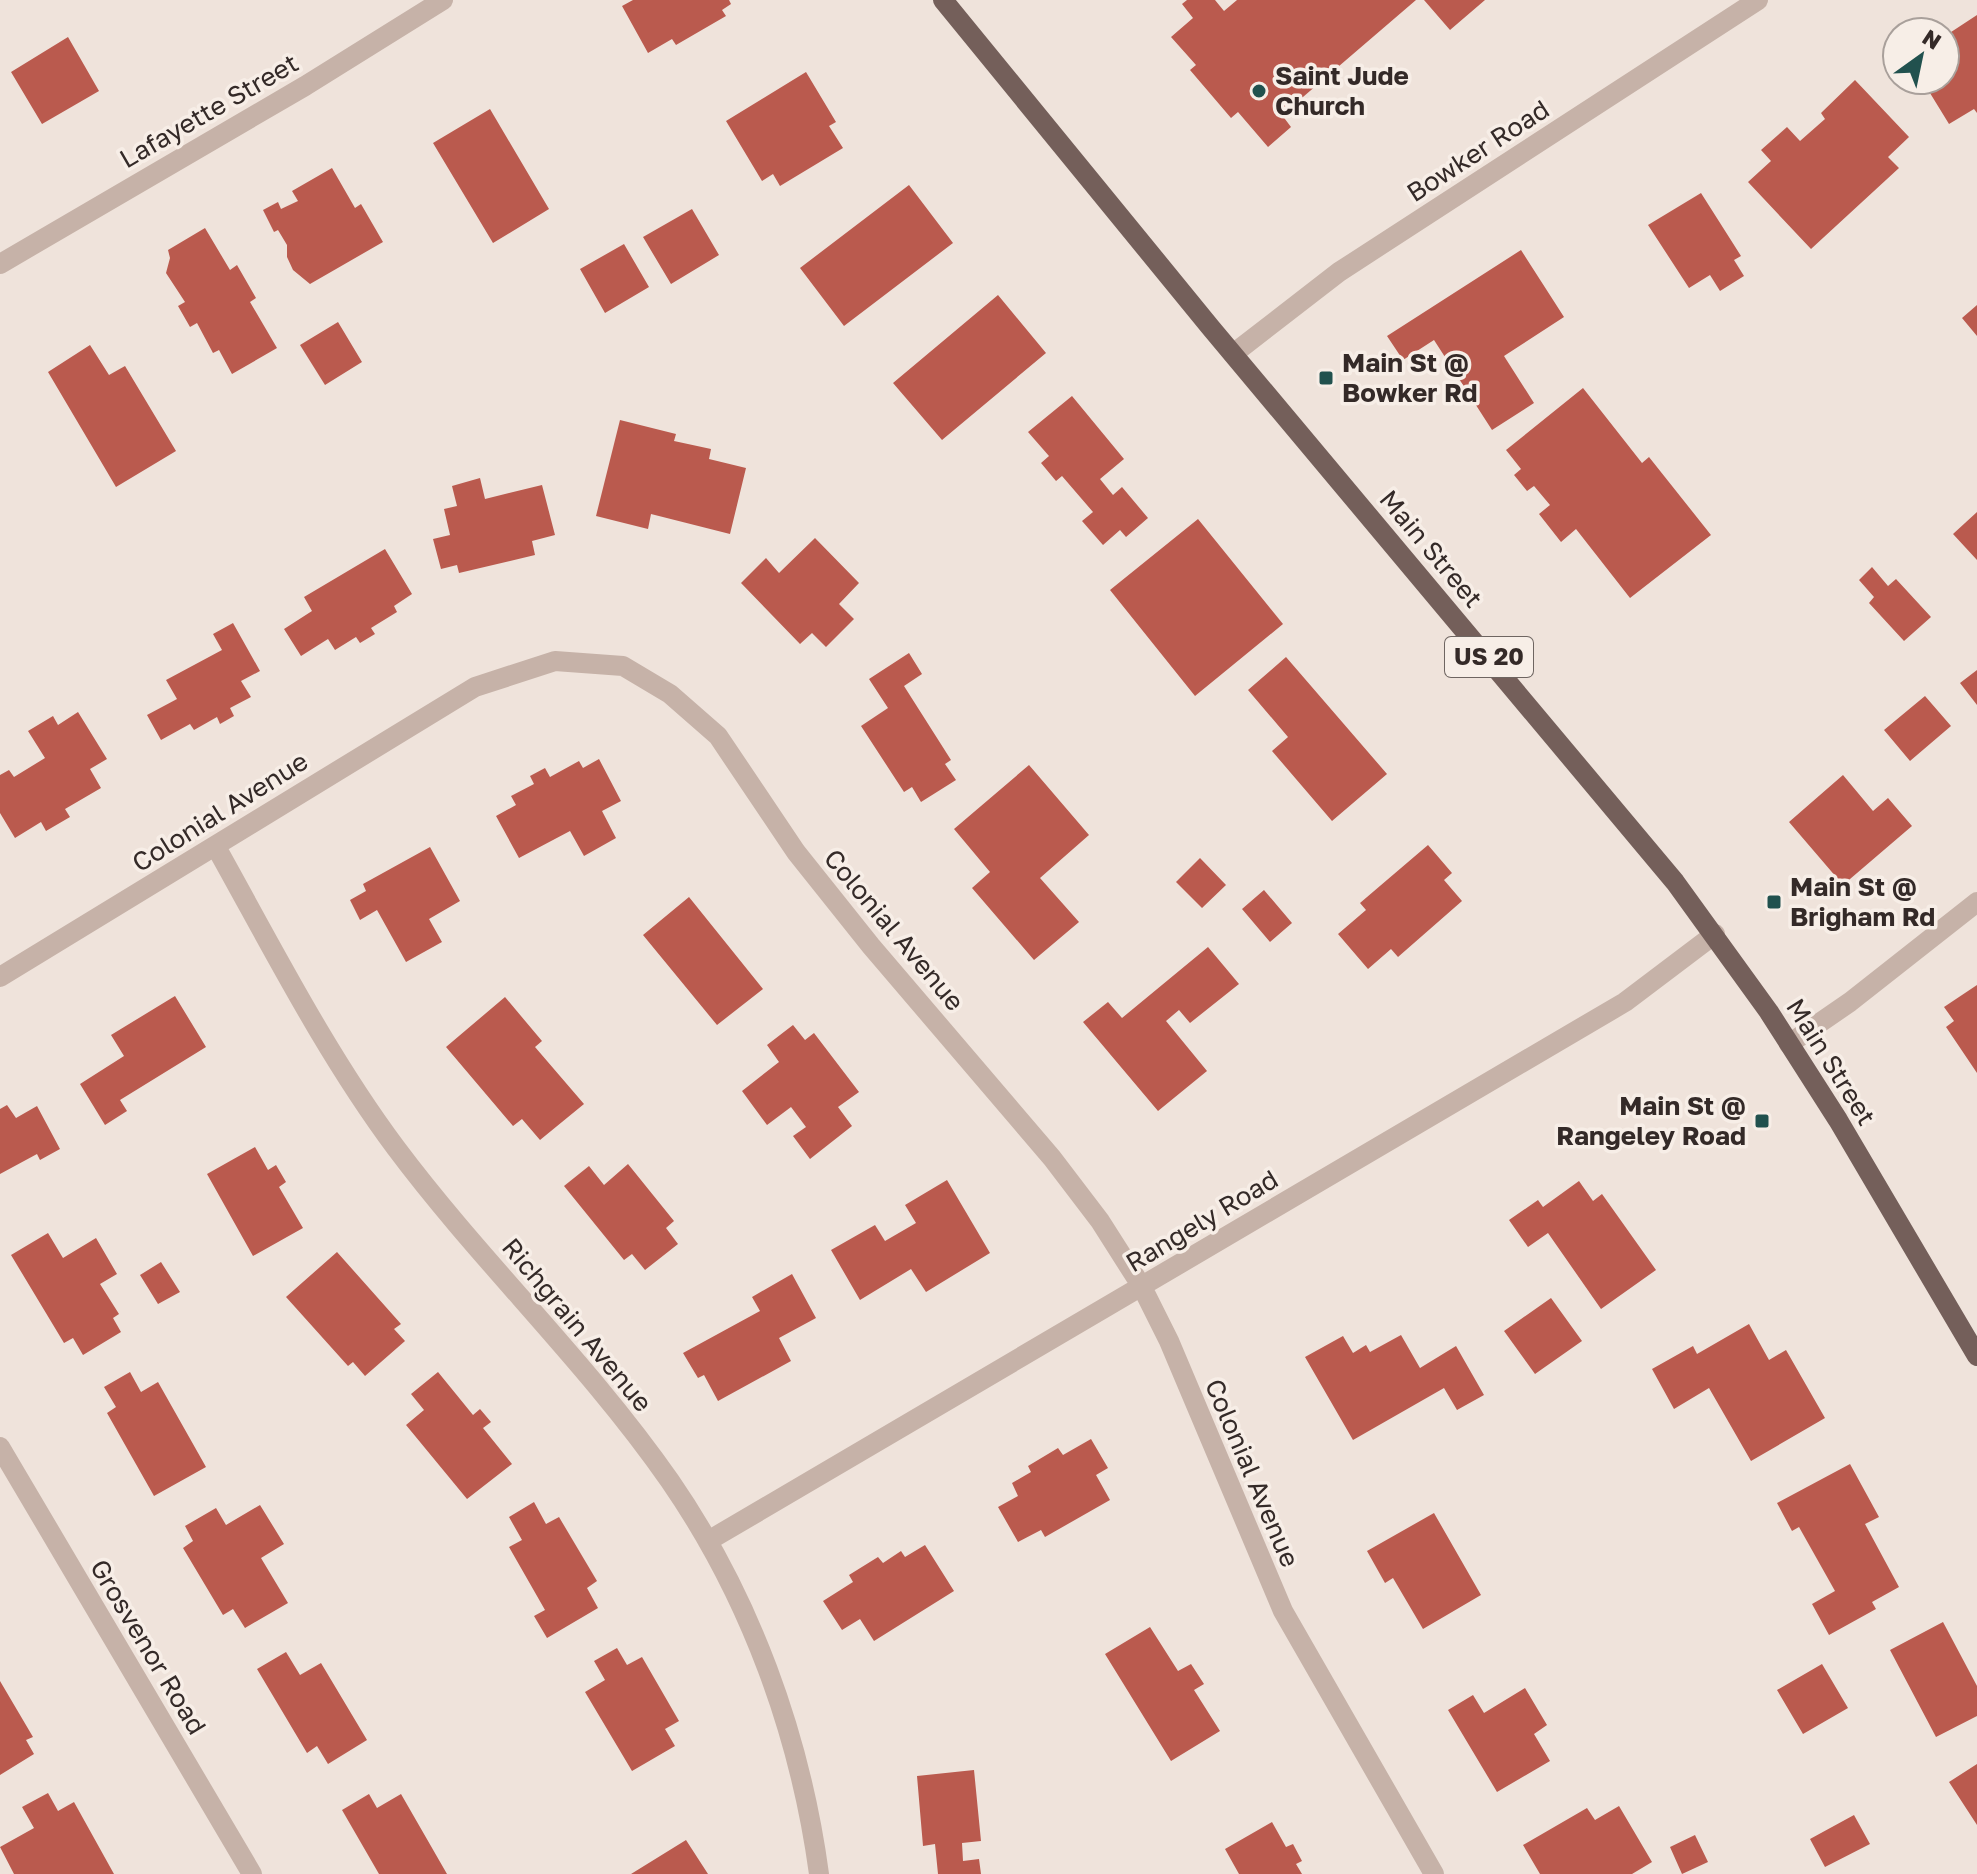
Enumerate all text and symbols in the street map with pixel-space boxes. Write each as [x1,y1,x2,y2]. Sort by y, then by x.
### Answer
north arrow [1881,16,1961,96]
text: N [1918,23,1947,55]
street label: Lafayette Street [114,47,304,174]
place label: Saint Jude Church [1275,60,1409,121]
marker: Saint Jude Church [1250,82,1268,100]
street label: Bowker Road [1401,93,1555,208]
place label: Main St @ Bowker Rd [1342,347,1478,408]
marker: Main St @ Bowker Rd [1317,369,1335,387]
street label: Main Street [1373,484,1489,614]
road number: US 20 [1445,637,1533,677]
street label: Colonial Avenue [126,745,313,878]
street label: Colonial Avenue [818,843,971,1017]
place label: Main St @ Brigham Rd [1790,871,1935,932]
marker: Main St @ Brigham Rd [1765,893,1783,911]
street label: Main Street [1780,993,1883,1131]
place label: Main St @ Rangeley Road [1556,1090,1746,1151]
marker: Main St @ Rangeley Road [1753,1112,1771,1130]
street label: Rangely Road [1120,1163,1283,1278]
street label: Richgrain Avenue [496,1232,659,1418]
street label: Colonial Avenue [1199,1374,1306,1571]
street label: Grosvenor Road [84,1554,213,1740]

